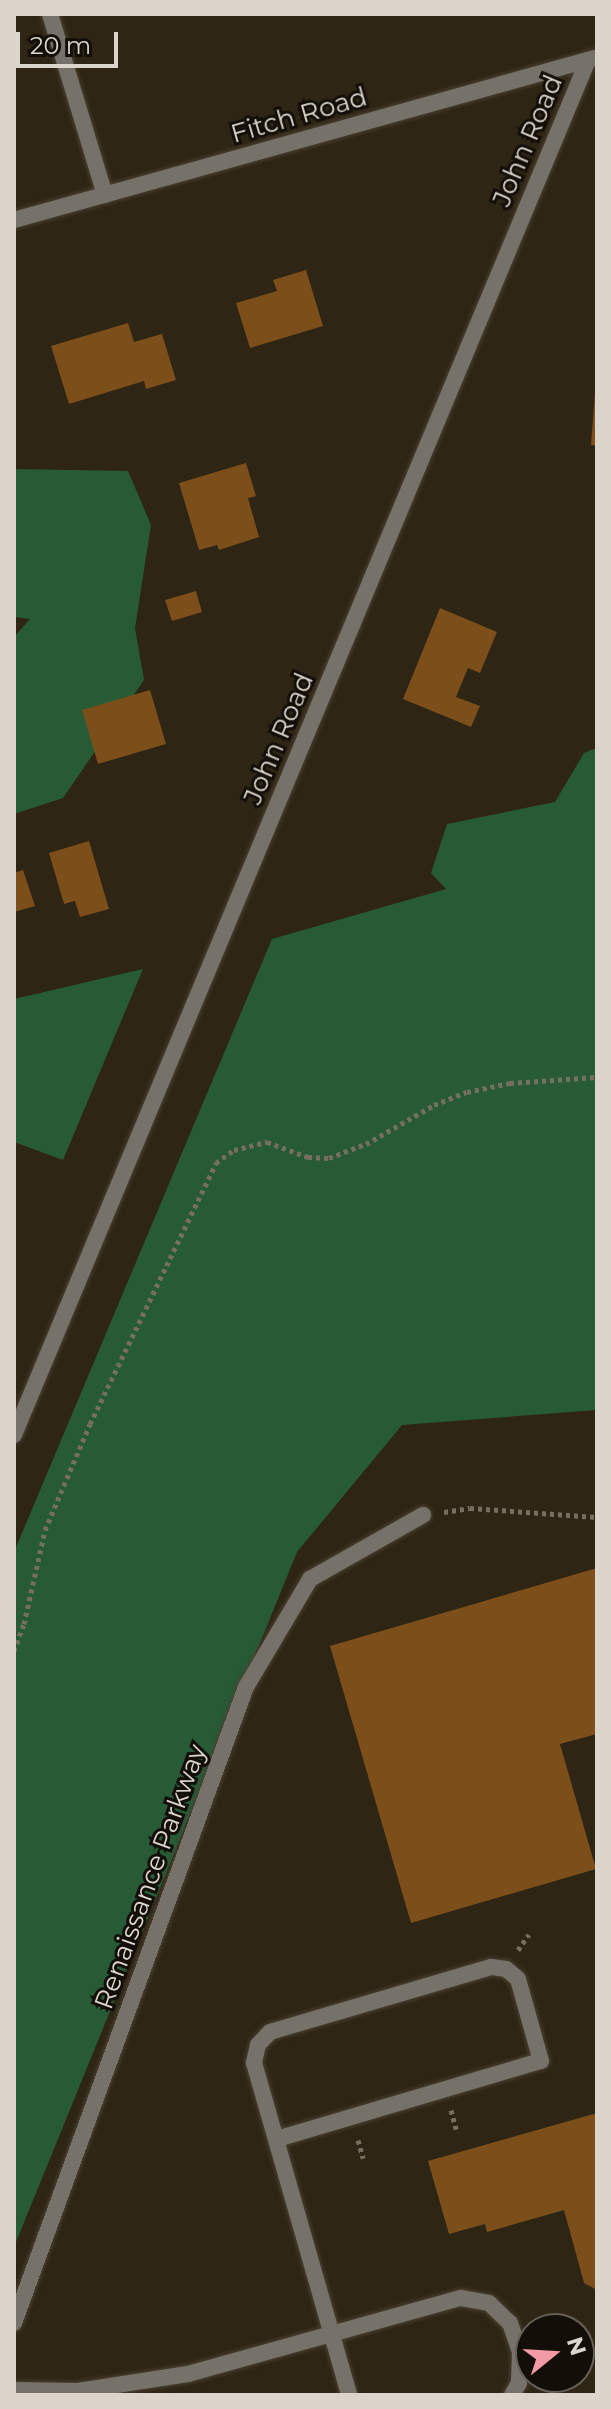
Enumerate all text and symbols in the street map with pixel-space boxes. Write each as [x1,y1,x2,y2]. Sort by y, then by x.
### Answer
scale bar [20,16,122,66]
text: 20 m [30,31,91,60]
street label: John Road [486,71,570,211]
street label: Fitch Road [227,82,371,150]
street label: John Road [237,669,321,809]
street label: Renaissance Parkway [89,1740,213,2014]
north arrow [515,2313,595,2393]
text: N [561,2333,592,2359]

